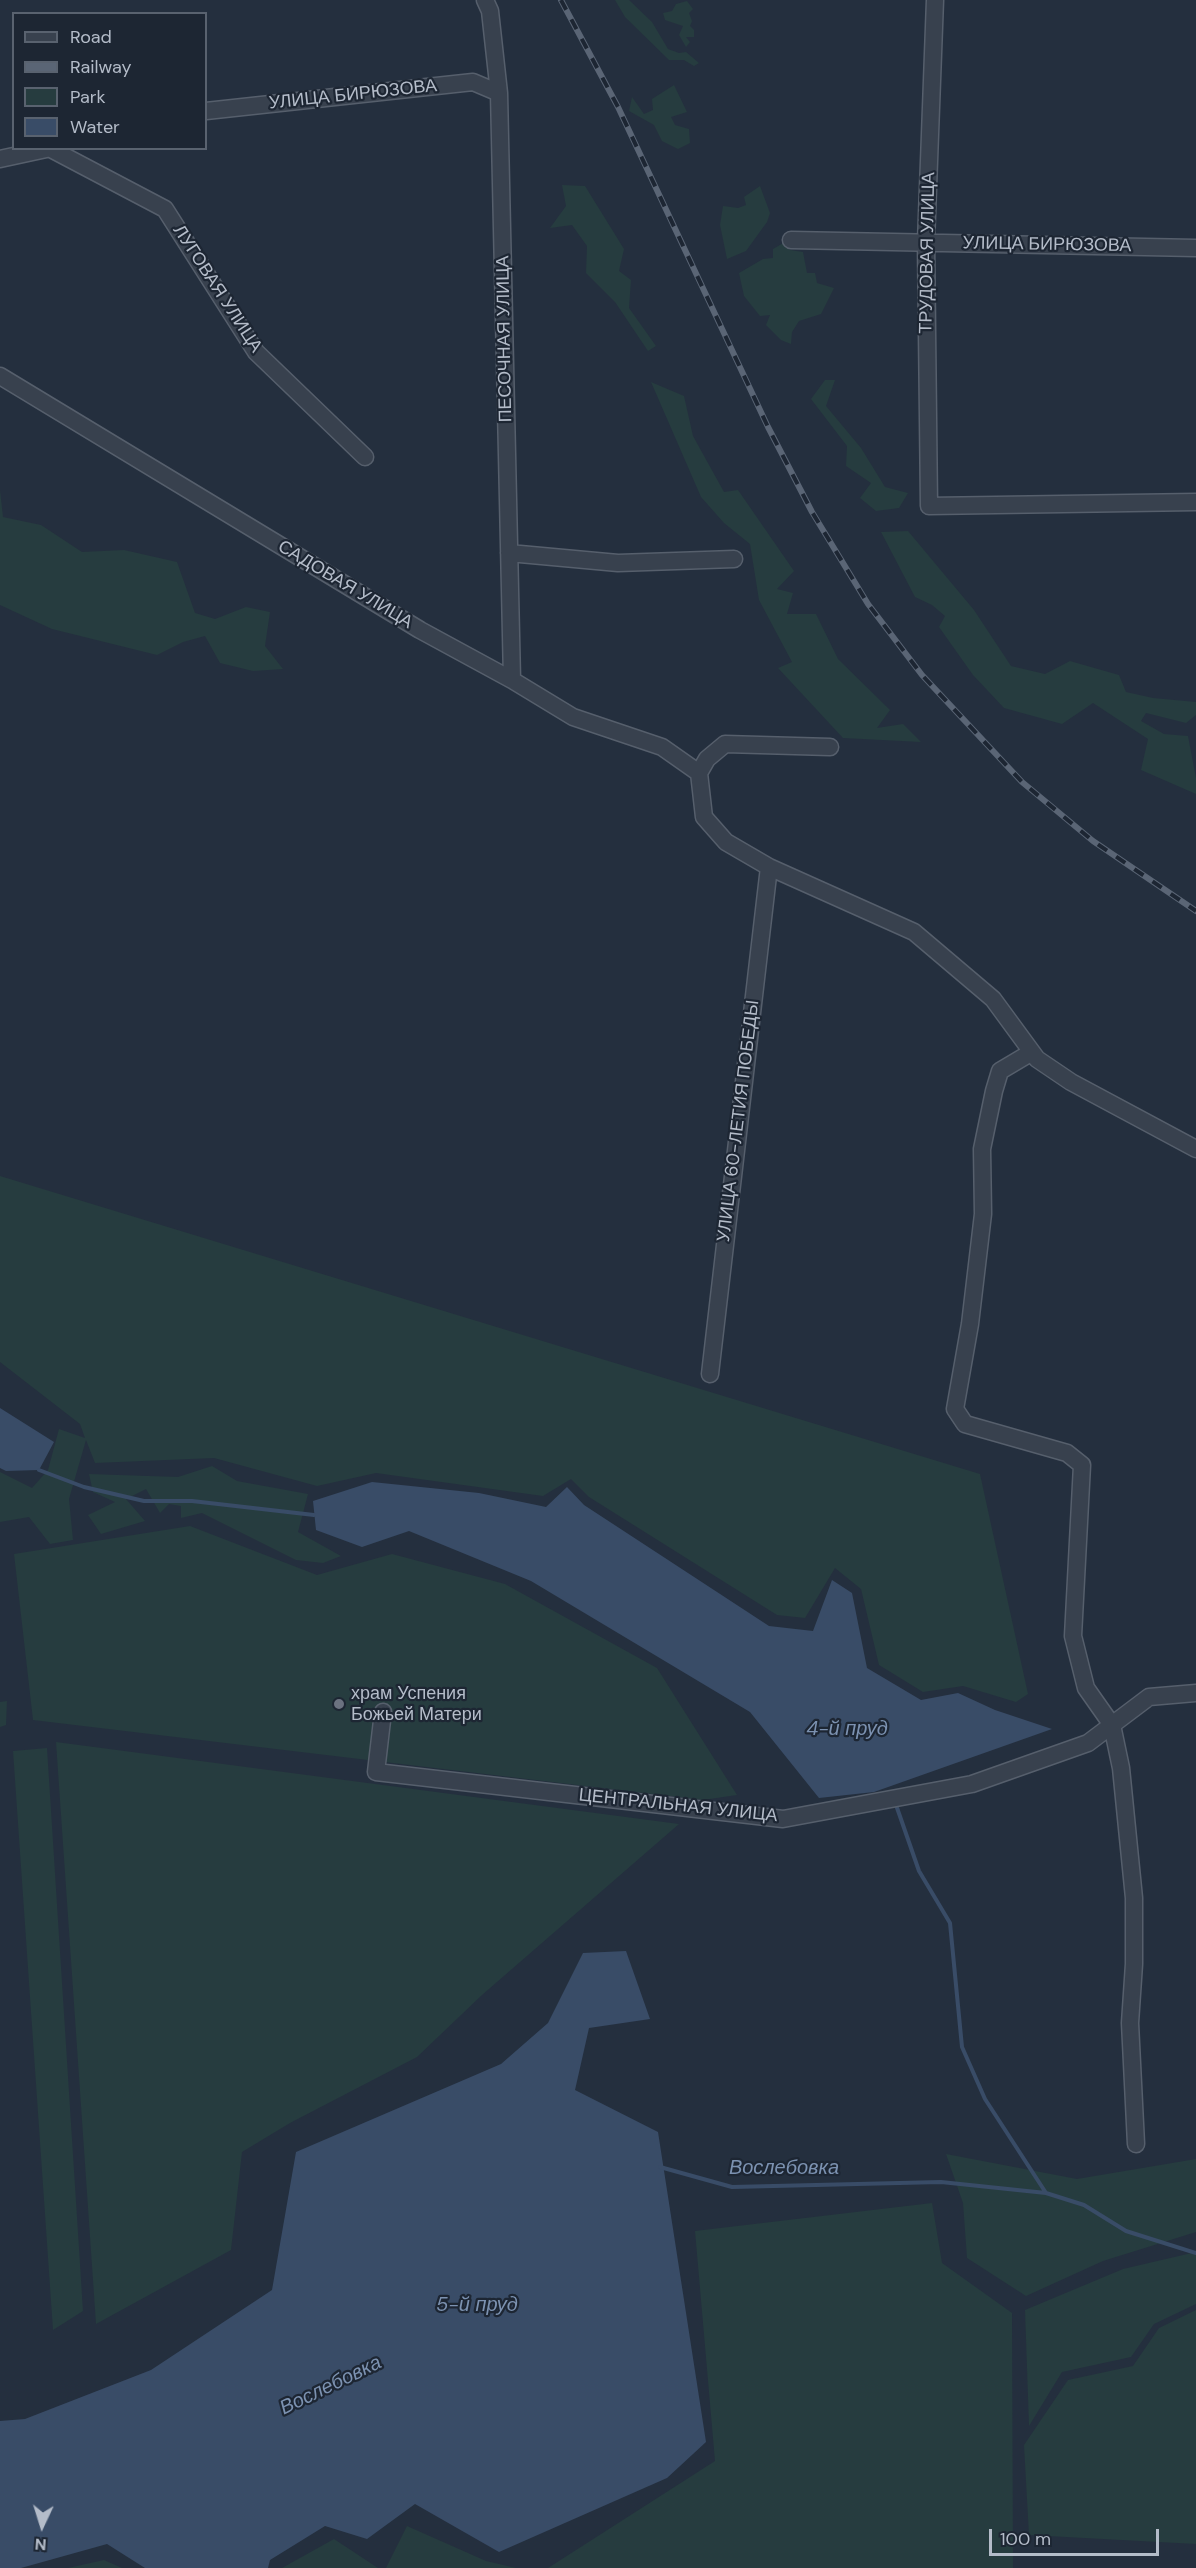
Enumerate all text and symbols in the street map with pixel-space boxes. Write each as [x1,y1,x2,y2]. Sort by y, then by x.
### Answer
legend [12,12,207,150]
text: Road [70,25,112,49]
text: Railway [70,55,132,79]
street label: УЛИЦА БИРЮЗОВА [268,75,438,115]
text: Park [70,85,106,109]
text: Water [70,115,120,139]
street label: ТРУДОВАЯ УЛИЦА [916,172,940,334]
street label: ЛУГОВАЯ УЛИЦА [168,221,266,357]
street label: УЛИЦА БИРЮЗОВА [962,233,1132,257]
street label: ПЕСОЧНАЯ УЛИЦА [493,255,517,423]
street label: САДОВАЯ УЛИЦА [274,536,416,634]
street label: УЛИЦА 60-ЛЕТИЯ ПОБЕДЫ [713,999,765,1243]
place label: храм Успения Божьей Матери [351,1683,482,1726]
marker: храм Успения Божьей Матери [332,1697,346,1711]
water label: 4-й пруд [806,1718,888,1742]
street label: ЦЕНТРАЛЬНАЯ УЛИЦА [577,1785,779,1827]
water label: Вослебовка [729,2157,839,2181]
water label: 5-й пруд [436,2294,518,2318]
water label: Вослебовка [276,2351,386,2421]
north arrow [12,2496,72,2556]
scale bar [992,2517,1162,2555]
text: 100 m [1000,2527,1051,2551]
text: N [34,2534,47,2555]

